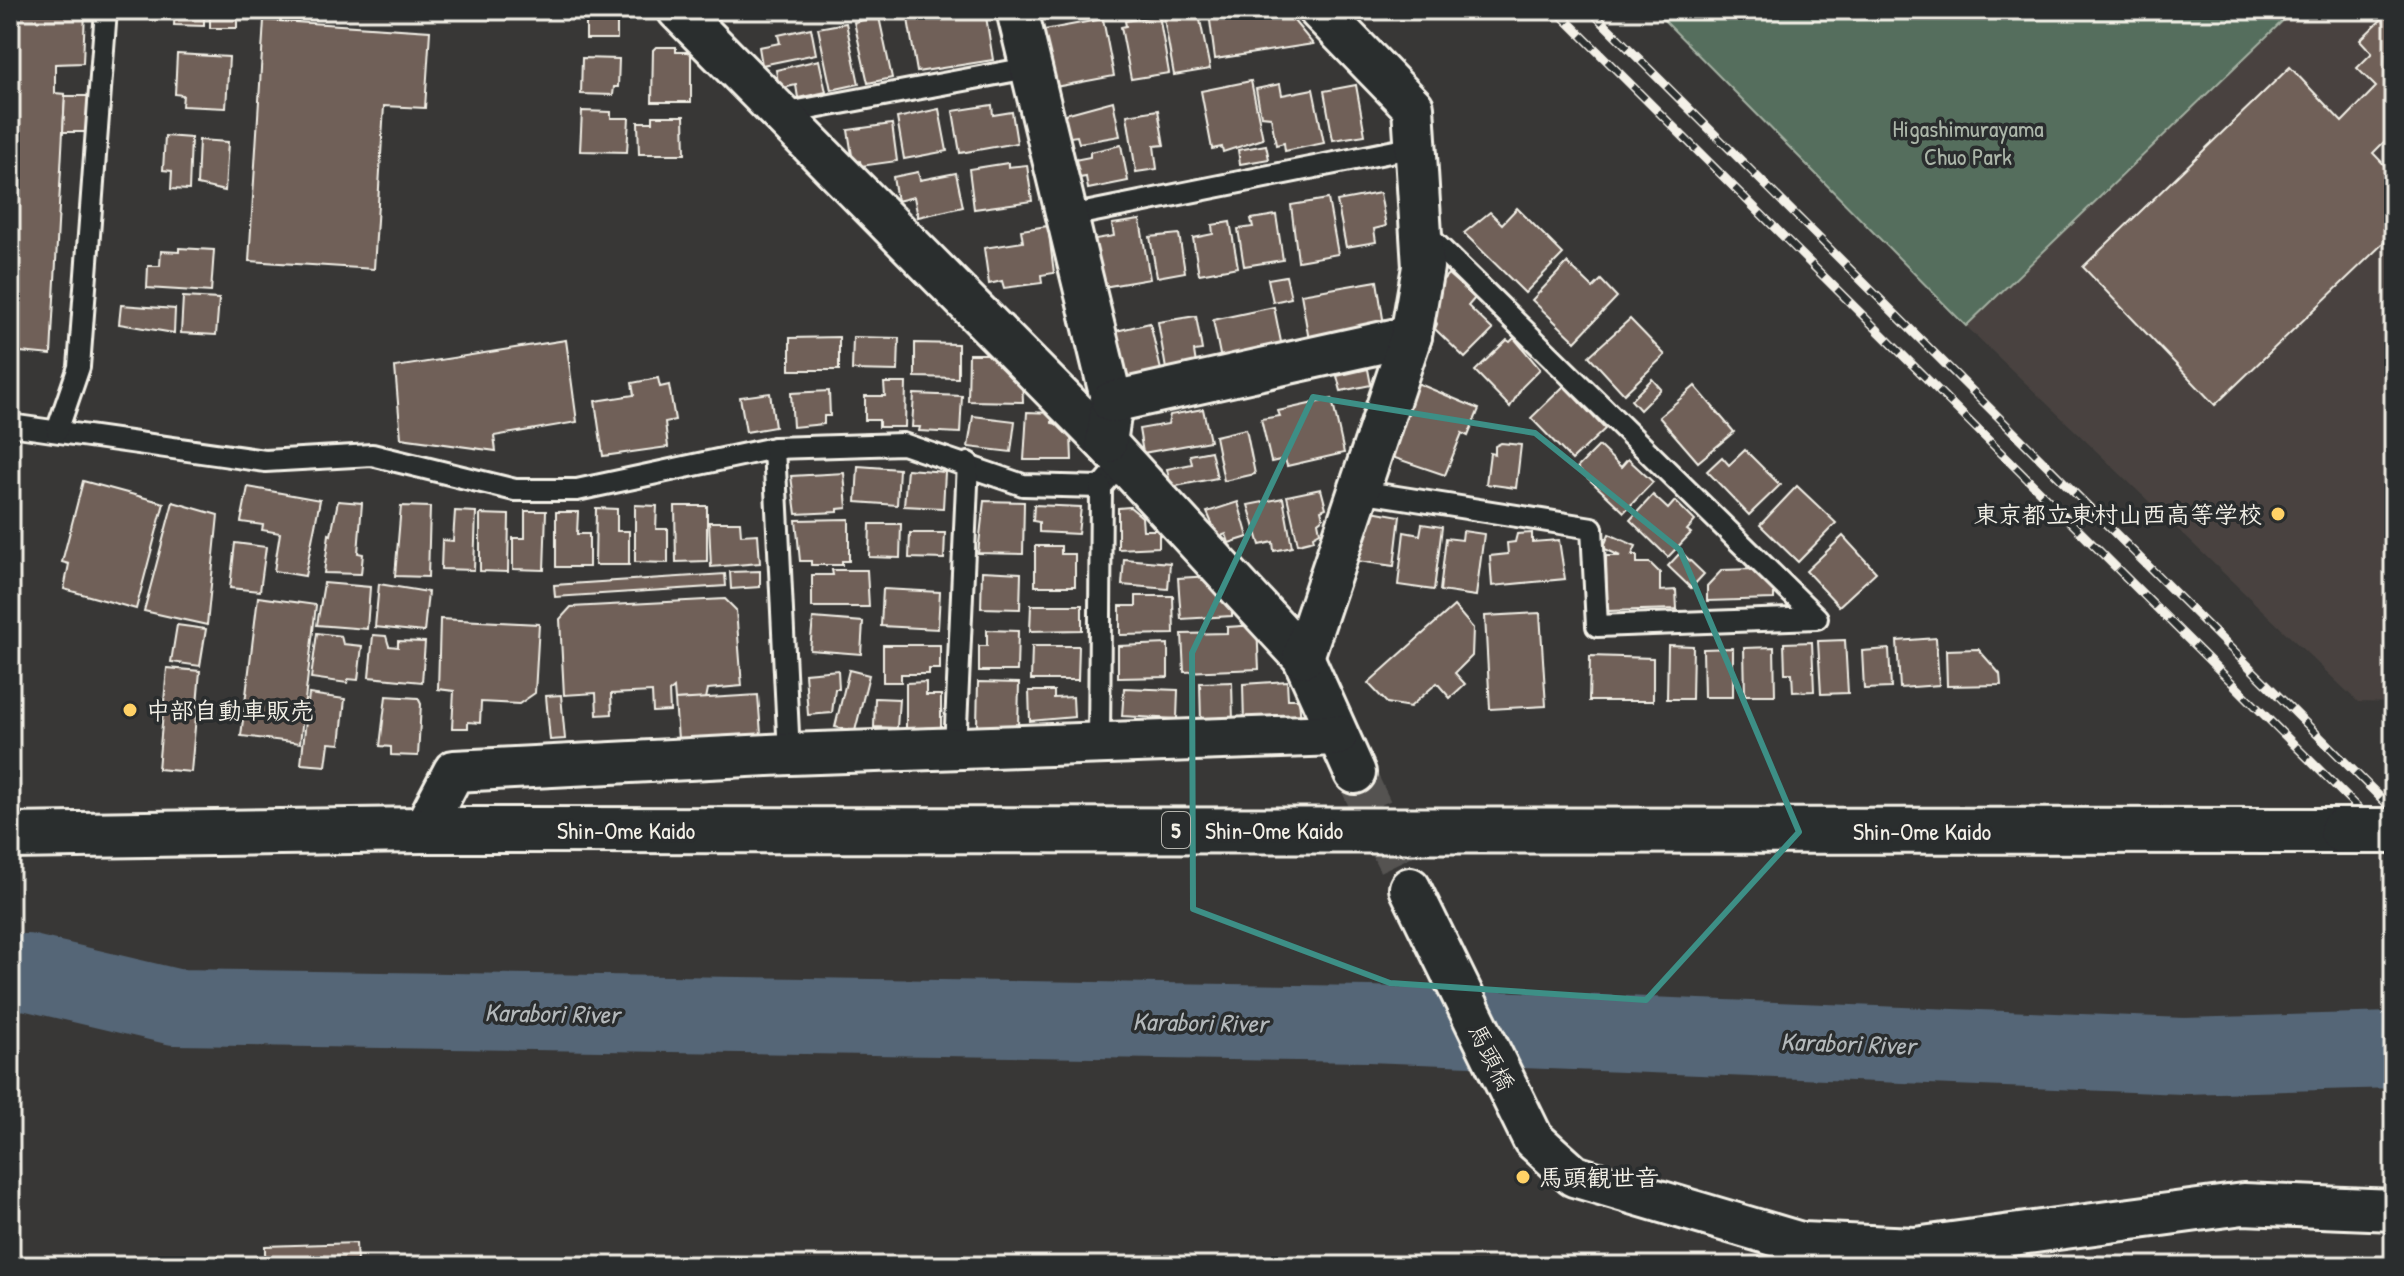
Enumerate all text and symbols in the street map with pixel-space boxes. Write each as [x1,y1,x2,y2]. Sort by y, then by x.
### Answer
park label: Higashimurayama Chuo Park [1892,112,2044,172]
place label: 東京都立東村山西高等学校 [1974,498,2262,530]
marker: 東京都立東村山西高等学校 [2269,505,2287,523]
place label: 中部自動車販売 [146,694,314,726]
marker: 中部自動車販売 [121,701,139,719]
road number: 5 [1162,812,1190,848]
street label: Shin-Ome Kaido [557,814,695,846]
street label: Shin-Ome Kaido [1205,814,1343,846]
street label: Shin-Ome Kaido [1853,815,1991,847]
water label: Karabori River [484,994,623,1032]
water label: Karabori River [1132,1003,1271,1041]
street label: 馬頭橋 [1461,1018,1523,1096]
water label: Karabori River [1780,1023,1919,1063]
place label: 馬頭観世音 [1539,1161,1659,1193]
marker: 馬頭観世音 [1514,1168,1532,1186]

